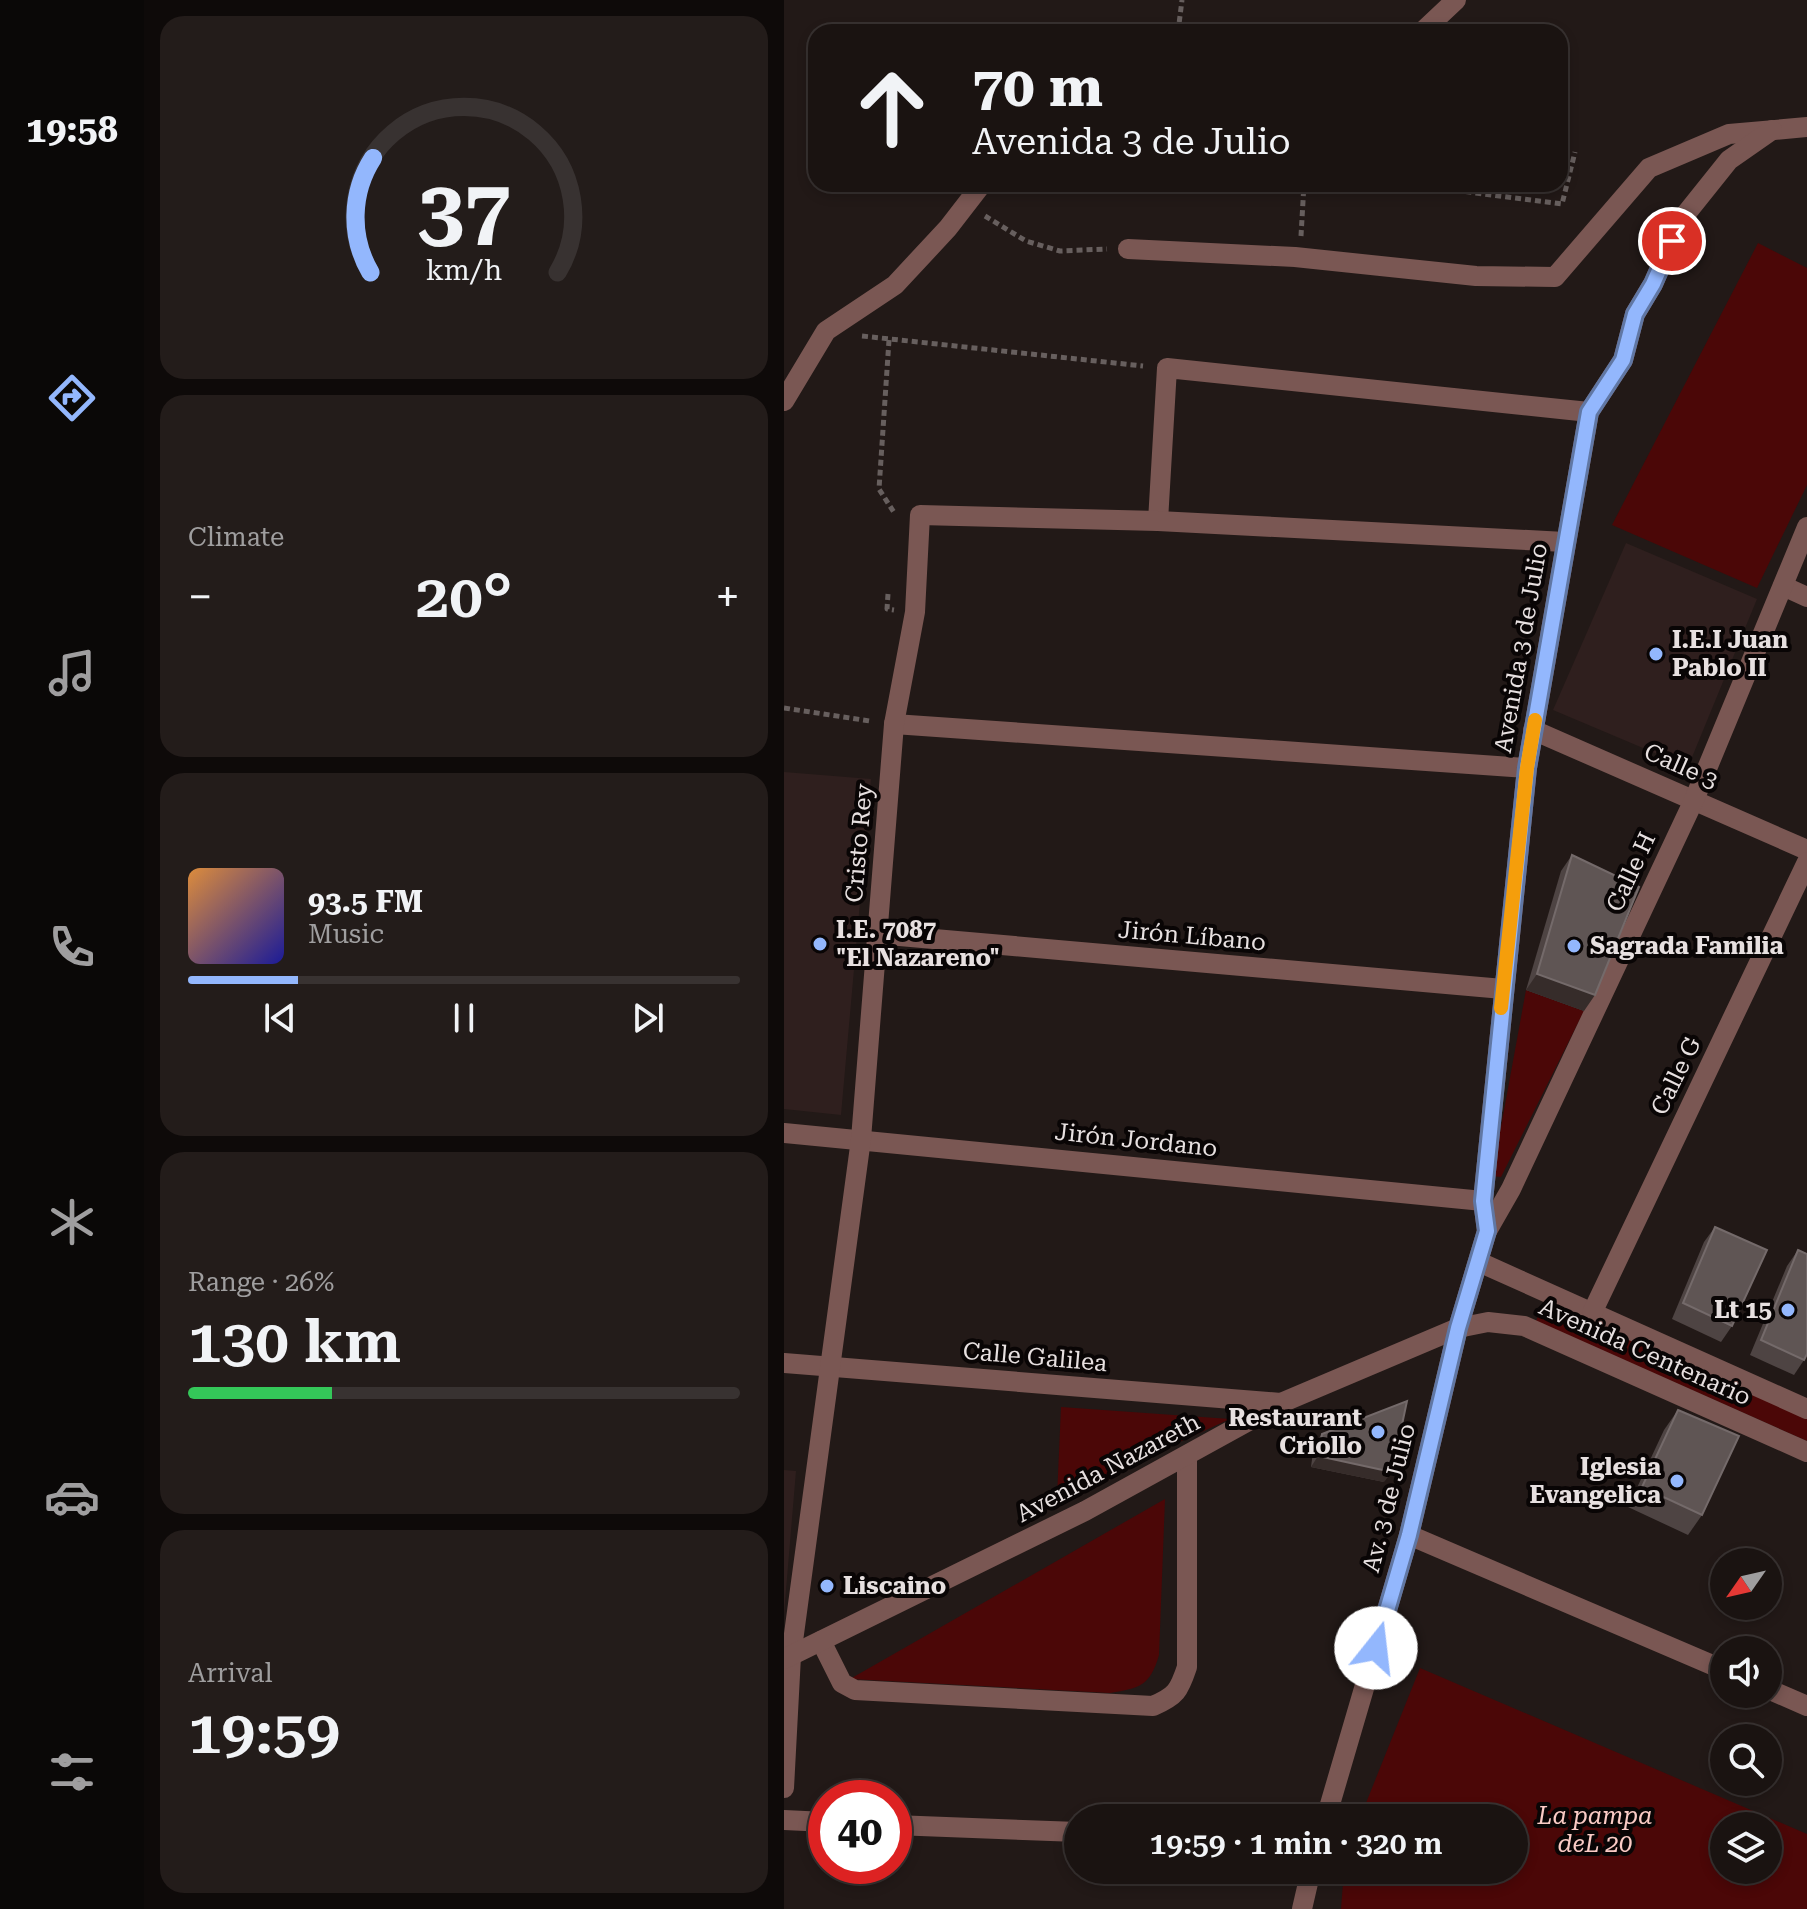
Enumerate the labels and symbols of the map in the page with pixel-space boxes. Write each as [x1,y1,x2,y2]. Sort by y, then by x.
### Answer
pin [1638,207,1706,275]
street label: Avenida 3 de Julio [1489,541,1553,755]
place label: I.E.I Juan Pablo II [1672,626,1788,682]
marker: I.E.I Juan Pablo II [1647,645,1665,663]
street label: Calle 3 [1640,737,1722,795]
street label: Cristo Rey [840,782,878,904]
street label: Calle H [1600,828,1662,916]
place label: I.E. 7087 "El Nazareno" [836,916,1000,972]
street label: Jirón Líbano [1117,916,1267,956]
place label: Sagrada Familia [1590,932,1784,960]
marker: I.E. 7087 "El Nazareno" [811,935,829,953]
marker: Sagrada Familia [1565,937,1583,955]
street label: Calle G [1645,1032,1707,1119]
street label: Jirón Jordano [1053,1118,1219,1162]
street label: Avenida Centenario [1535,1293,1755,1411]
place label: Lt 15 [1714,1296,1772,1324]
marker: Lt 15 [1779,1301,1797,1319]
street label: Calle Galilea [962,1337,1108,1377]
place label: Restaurant Criollo [1228,1404,1362,1460]
street label: Avenida Nazareth [1012,1408,1204,1528]
street label: Av. 3 de Julio [1357,1421,1421,1575]
marker: Restaurant Criollo [1369,1423,1387,1441]
place label: Iglesia Evangelica [1529,1453,1661,1509]
marker: Iglesia Evangelica [1668,1472,1686,1490]
north arrow [1710,1548,1782,1620]
place label: Liscaino [843,1572,946,1600]
marker: Liscaino [818,1577,836,1595]
position arrow [1334,1606,1418,1690]
speed limit sign: 40 [808,1780,912,1884]
park label: La pampa deL 20 [1536,1802,1653,1858]

